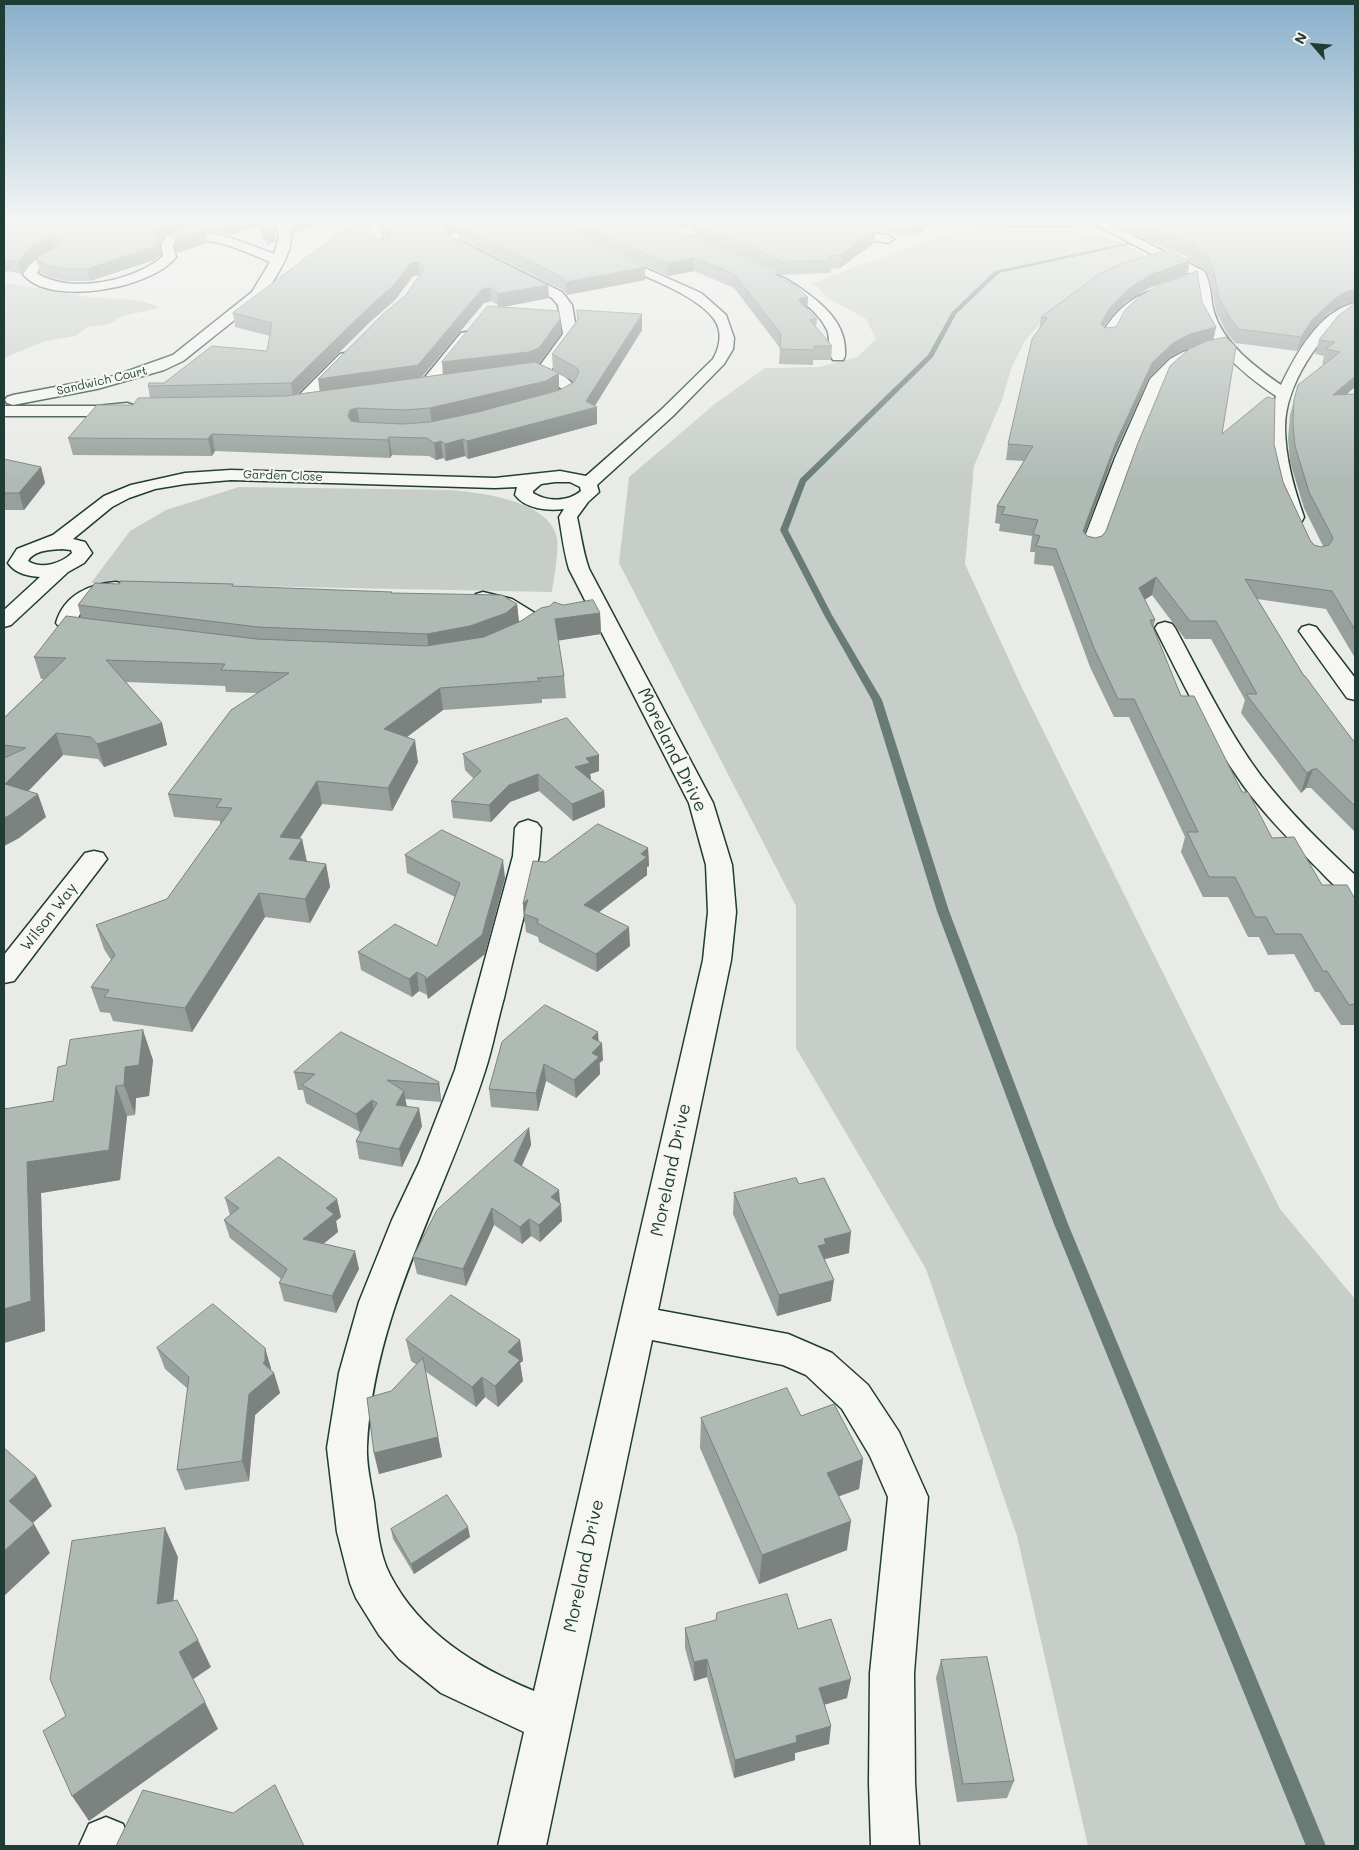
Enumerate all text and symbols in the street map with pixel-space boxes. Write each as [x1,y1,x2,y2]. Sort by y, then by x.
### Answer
north arrow [1289,20,1339,70]
text: N [1289,29,1311,47]
street label: Sandwich Court [55,364,149,398]
street label: Garden Close [243,467,323,485]
street label: Moreland Drive [633,684,711,816]
street label: Wilson Way [17,879,81,955]
street label: Moreland Drive [646,1101,696,1239]
street label: Moreland Drive [559,1497,609,1635]

